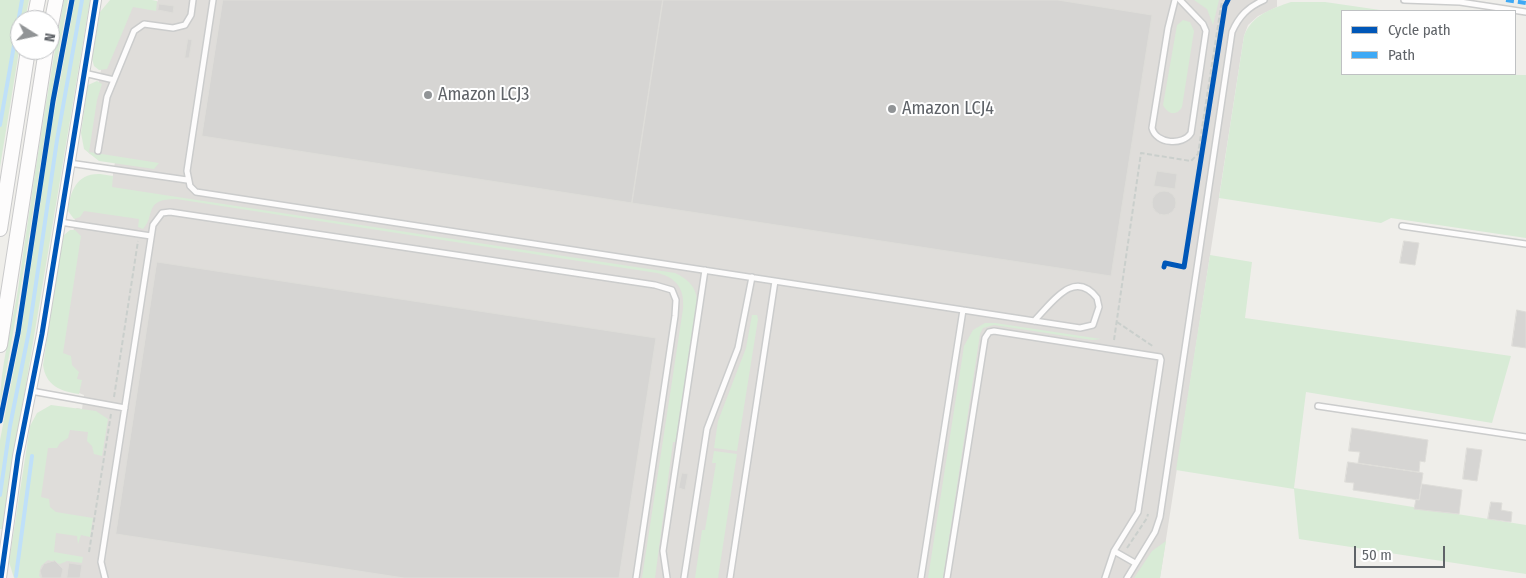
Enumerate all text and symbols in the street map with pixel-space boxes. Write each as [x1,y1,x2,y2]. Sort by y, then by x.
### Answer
north arrow [10,10,60,60]
legend [1341,10,1516,75]
text: Cycle path [1388,21,1451,39]
text: N [40,32,58,43]
text: Path [1388,46,1415,64]
place label: Amazon LCJ3 [438,84,529,106]
marker: Amazon LCJ3 [422,89,434,101]
place label: Amazon LCJ4 [902,98,994,120]
marker: Amazon LCJ4 [886,103,898,115]
scale bar [1356,536,1447,568]
text: 50 m [1362,546,1392,564]

